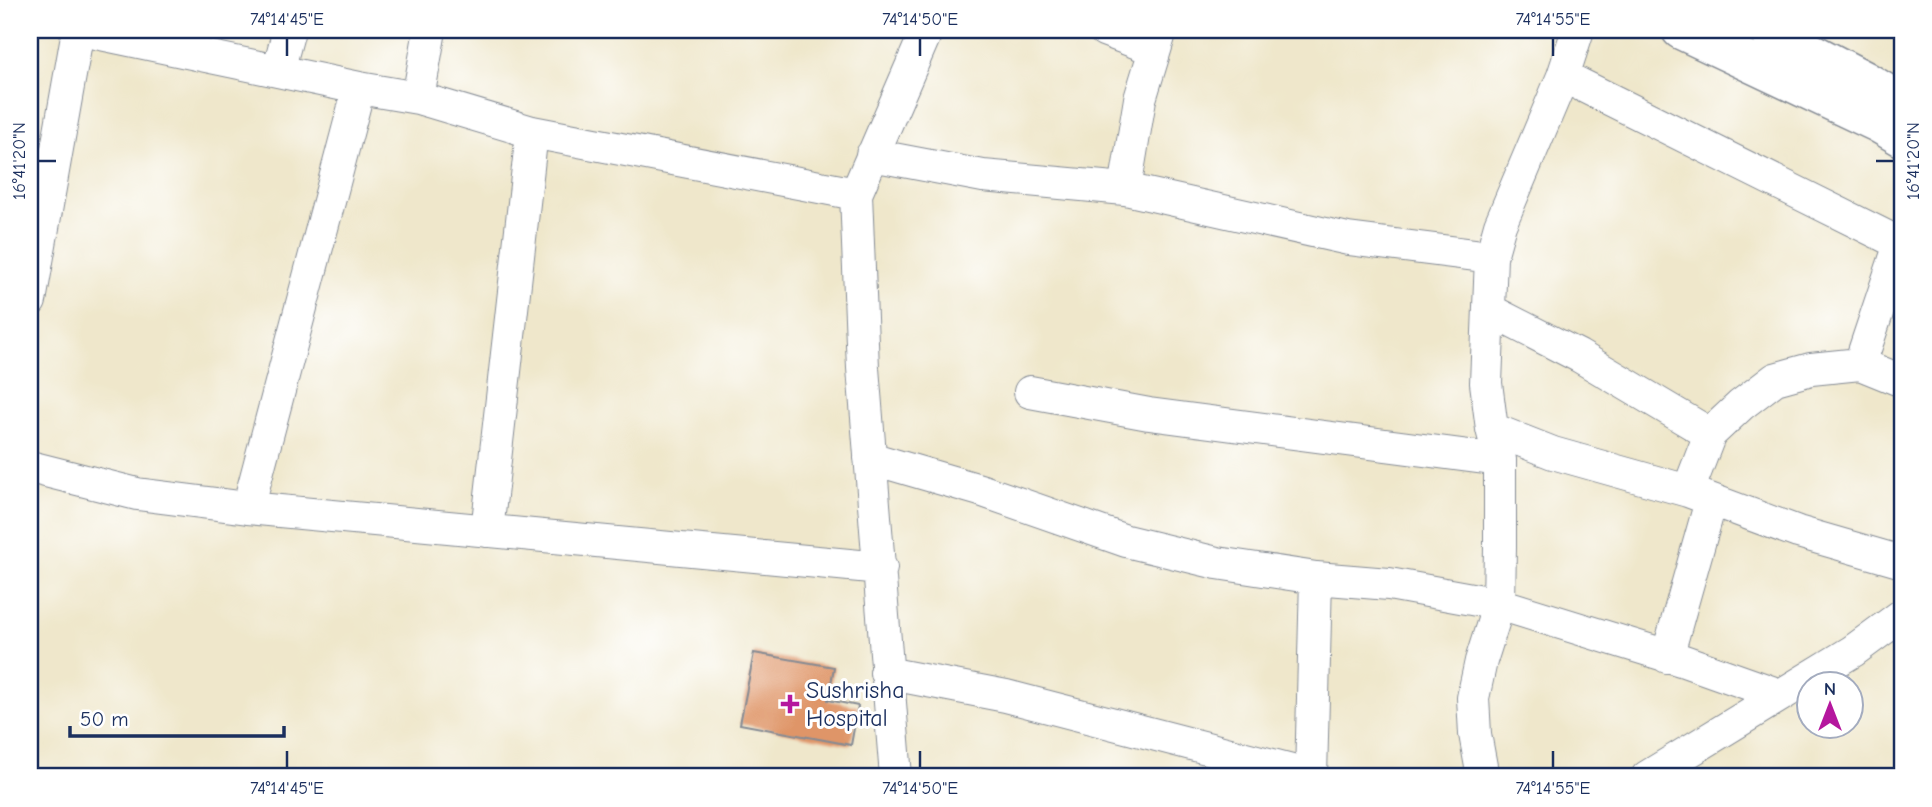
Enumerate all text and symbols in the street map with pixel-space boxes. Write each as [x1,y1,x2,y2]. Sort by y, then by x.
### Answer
text: 74°14'45"E [250,9,324,30]
text: 74°14'50"E [882,9,958,30]
text: 74°14'55"E [1516,9,1591,30]
text: 16°41'20"N [9,122,30,200]
text: 16°41'20"N [1903,122,1924,200]
north arrow [1796,670,1866,740]
place label: Sushrisha Hospital [806,676,905,732]
text: N [1824,678,1836,700]
marker: Sushrisha Hospital [780,694,800,714]
scale bar [70,695,284,739]
text: 50 m [80,707,129,731]
text: 74°14'45"E [250,778,324,799]
text: 74°14'50"E [882,778,958,799]
text: 74°14'55"E [1516,778,1591,799]

